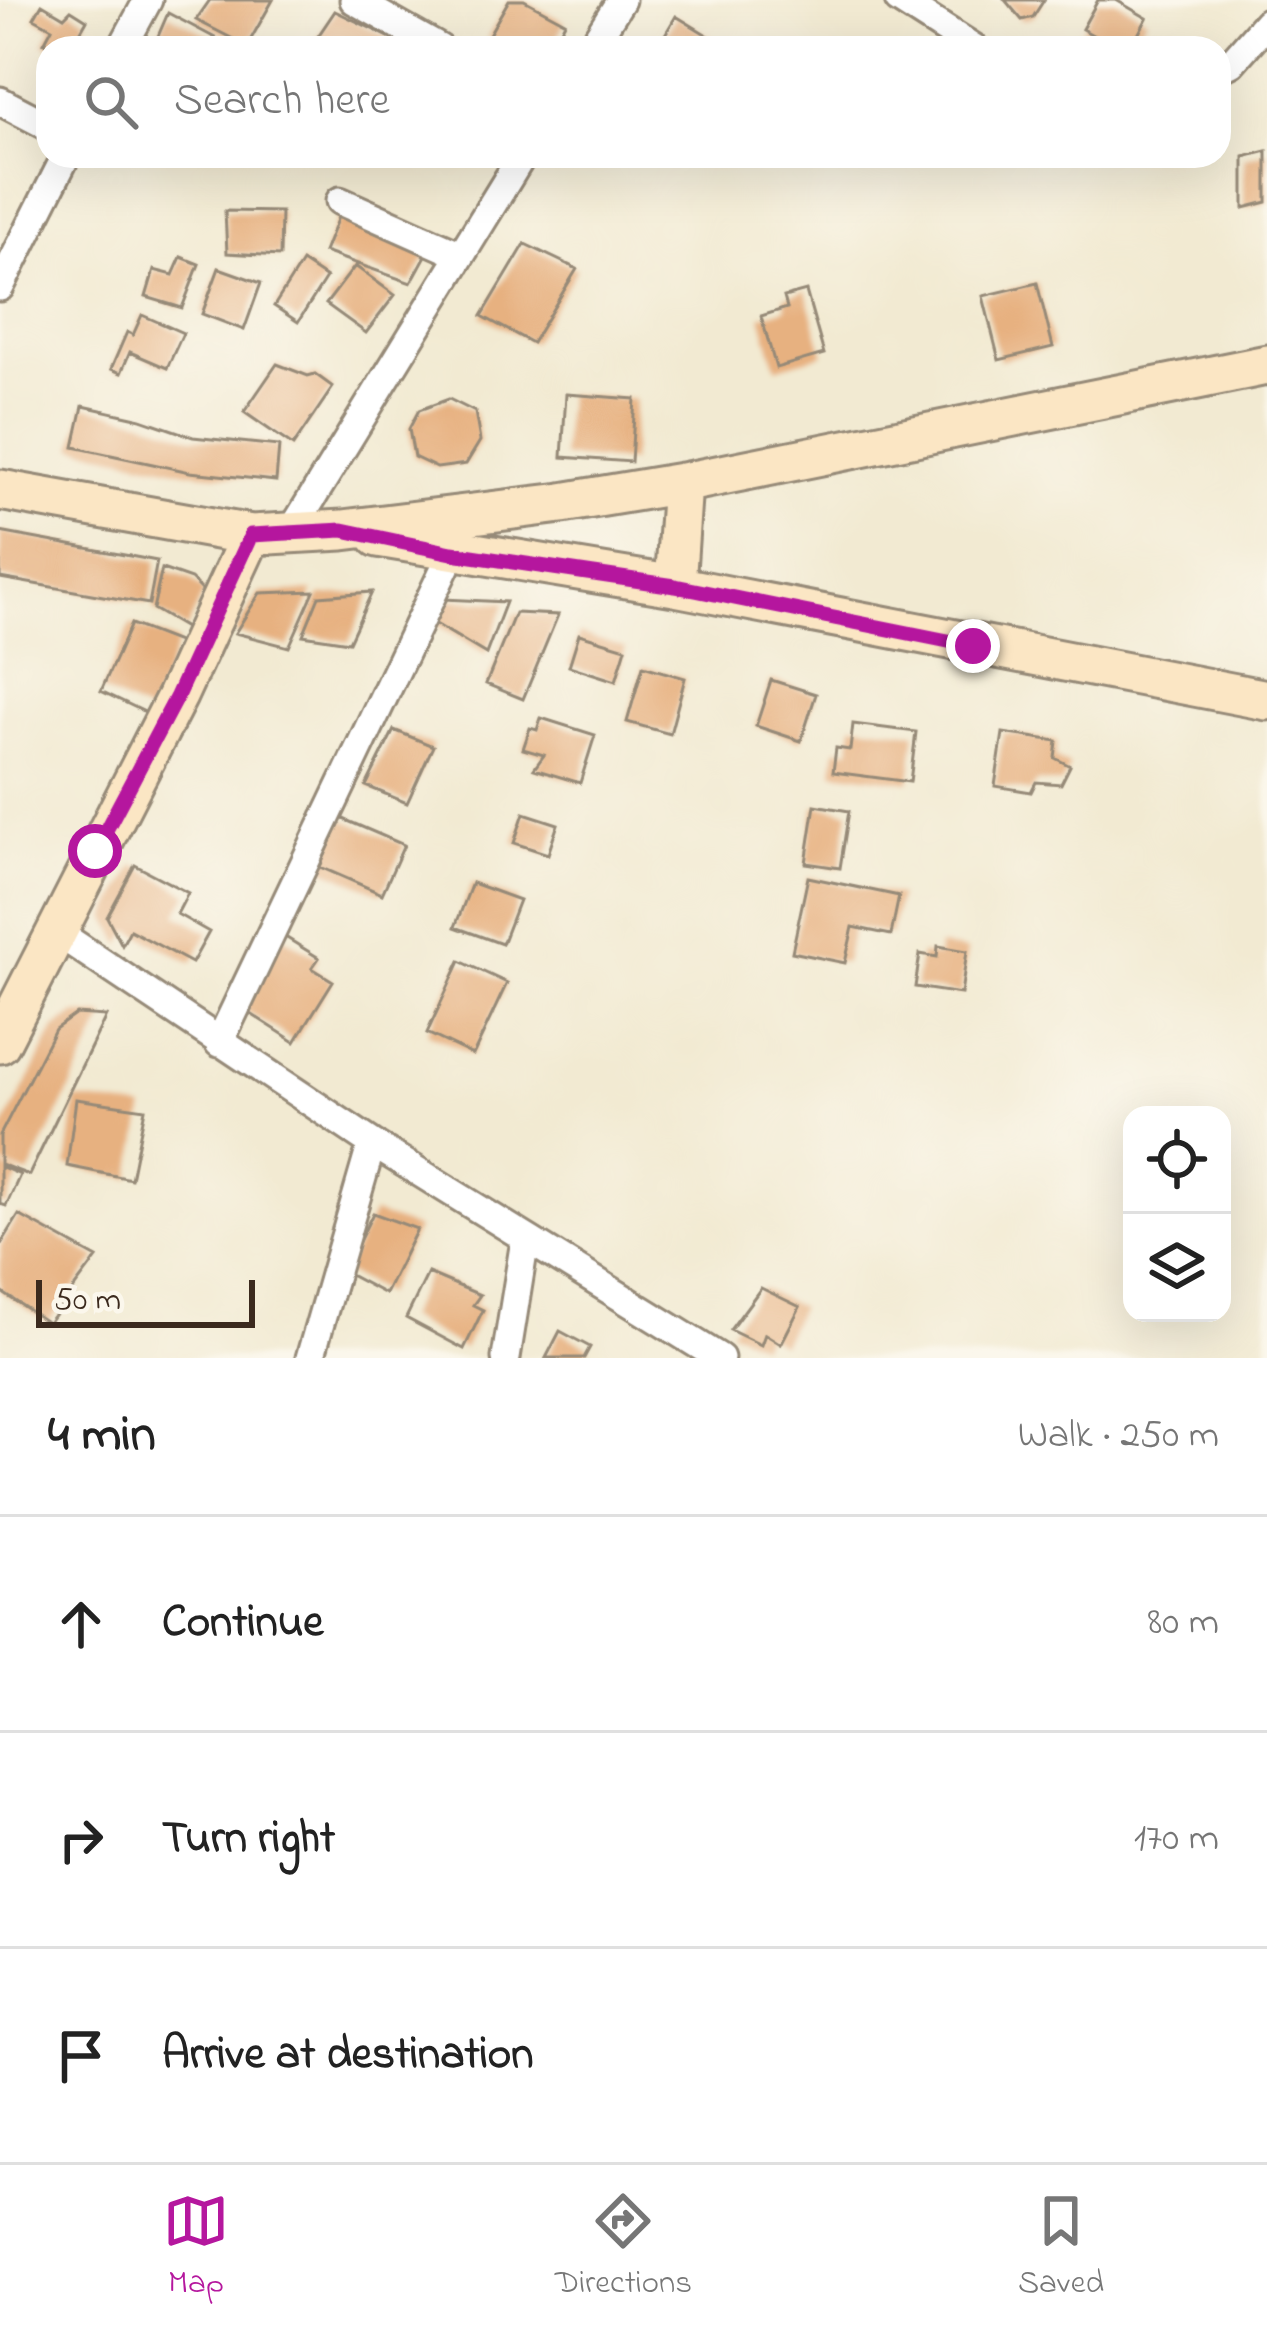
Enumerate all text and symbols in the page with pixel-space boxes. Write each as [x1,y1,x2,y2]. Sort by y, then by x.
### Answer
search box [36,36,1231,168]
icon: search [78,69,144,135]
text: Search here [174,69,390,135]
route end [946,619,1000,673]
route start [68,824,122,878]
map controls [1123,1106,1231,1322]
button: locate [1123,1106,1231,1214]
button: layers [1123,1214,1231,1322]
scale bar [36,1274,255,1327]
text: 50 m [54,1277,121,1325]
text: 4 min [48,1399,156,1474]
text: Walk · 250 m [1018,1408,1219,1465]
icon: ahead [48,1591,114,1657]
text: Continue [162,1591,323,1657]
text: 80 m [1148,1595,1219,1652]
icon: right [48,1807,114,1873]
text: Turn right [162,1807,335,1873]
text: 170 m [1134,1811,1219,1868]
icon: arrive [48,2023,114,2089]
text: Arrive at destination [162,2023,533,2089]
tab: Map [163,2188,229,2308]
tab: Directions [555,2188,692,2308]
tab: Saved [1018,2188,1104,2308]

